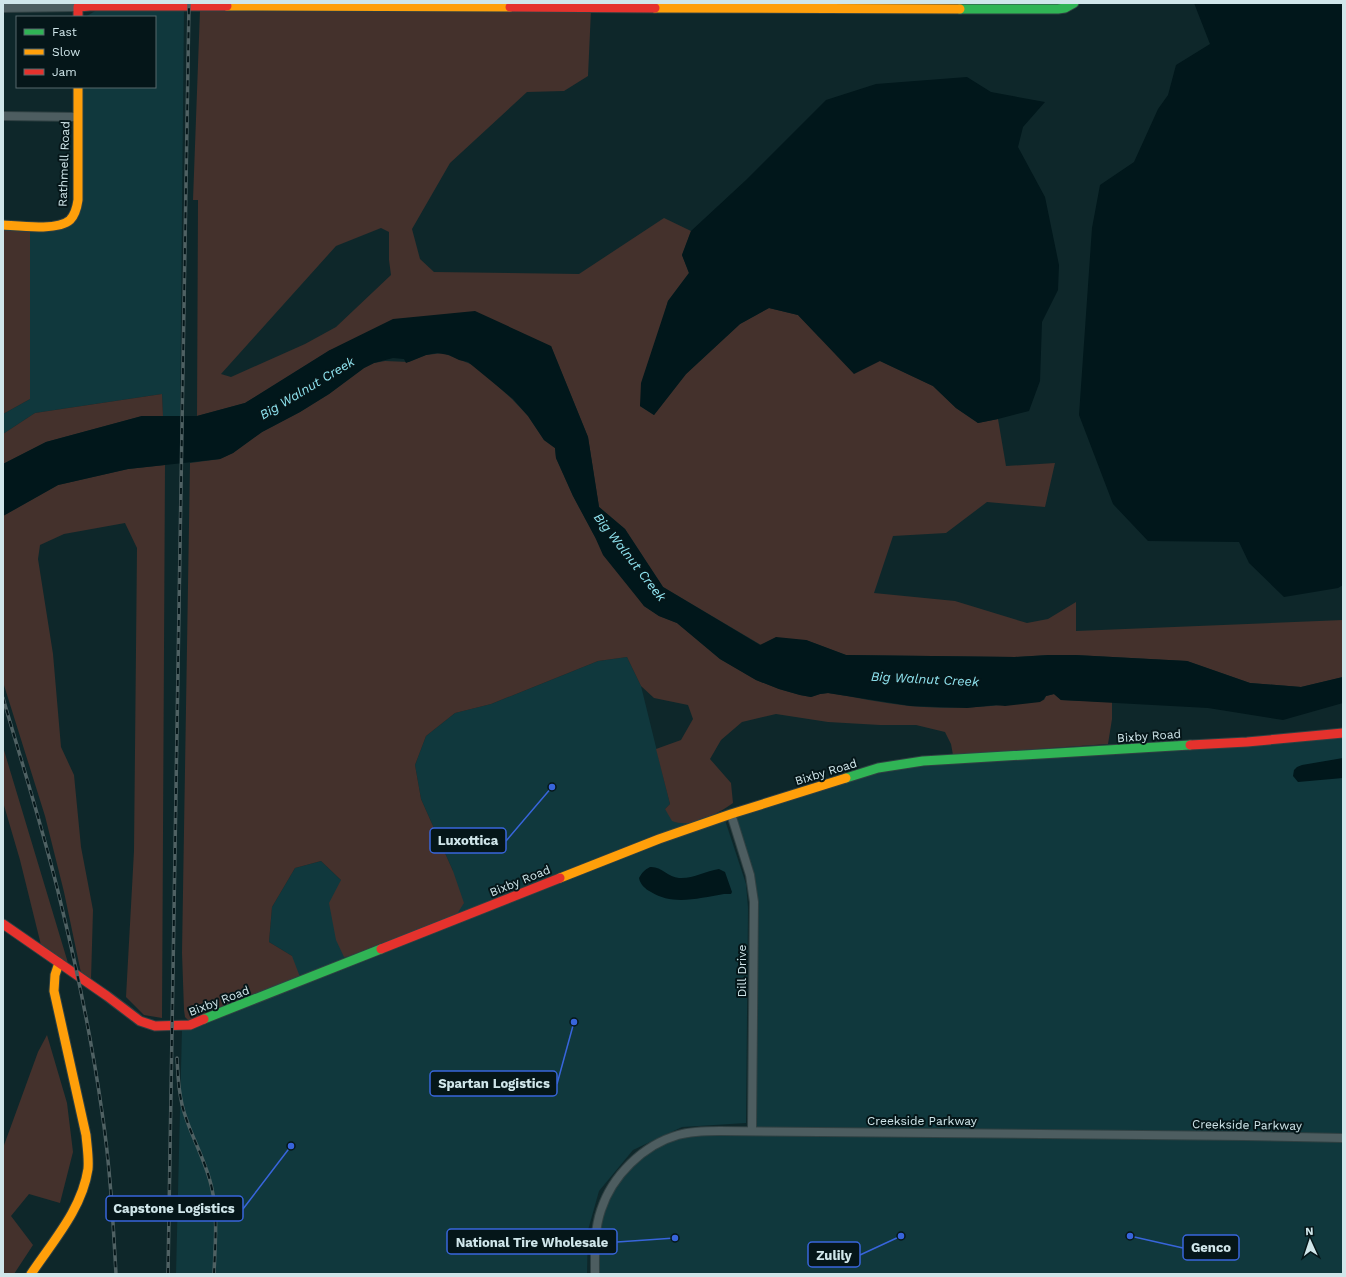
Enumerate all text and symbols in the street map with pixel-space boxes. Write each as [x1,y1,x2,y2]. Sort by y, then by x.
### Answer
legend [16,16,156,88]
text: Fast [52,25,77,39]
text: Slow [52,45,80,59]
text: Jam [52,65,77,79]
street label: Rathmell Road [56,121,72,207]
water label: Big Walnut Creek [257,353,358,422]
water label: Big Walnut Creek [591,510,670,605]
water label: Big Walnut Creek [871,669,980,689]
street label: Bixby Road [1117,727,1181,745]
street label: Bixby Road [793,756,859,788]
callout: Luxottica [430,828,506,853]
text: Luxottica [438,833,499,848]
street label: Bixby Road [488,863,552,899]
street label: Dill Drive [735,945,749,997]
street label: Bixby Road [187,983,251,1019]
callout: Spartan Logistics [430,1071,557,1096]
text: Spartan Logistics [438,1076,550,1091]
street label: Creekside Parkway [867,1114,978,1128]
street label: Creekside Parkway [1192,1117,1303,1133]
callout: Capstone Logistics [106,1196,243,1221]
text: Capstone Logistics [113,1201,235,1216]
north arrow [1290,1221,1330,1261]
text: N [1305,1225,1314,1238]
callout: National Tire Wholesale [447,1229,617,1254]
text: National Tire Wholesale [456,1235,609,1250]
callout: Genco [1183,1235,1239,1260]
text: Genco [1191,1240,1231,1255]
callout: Zulily [808,1242,860,1267]
text: Zulily [816,1248,852,1263]

